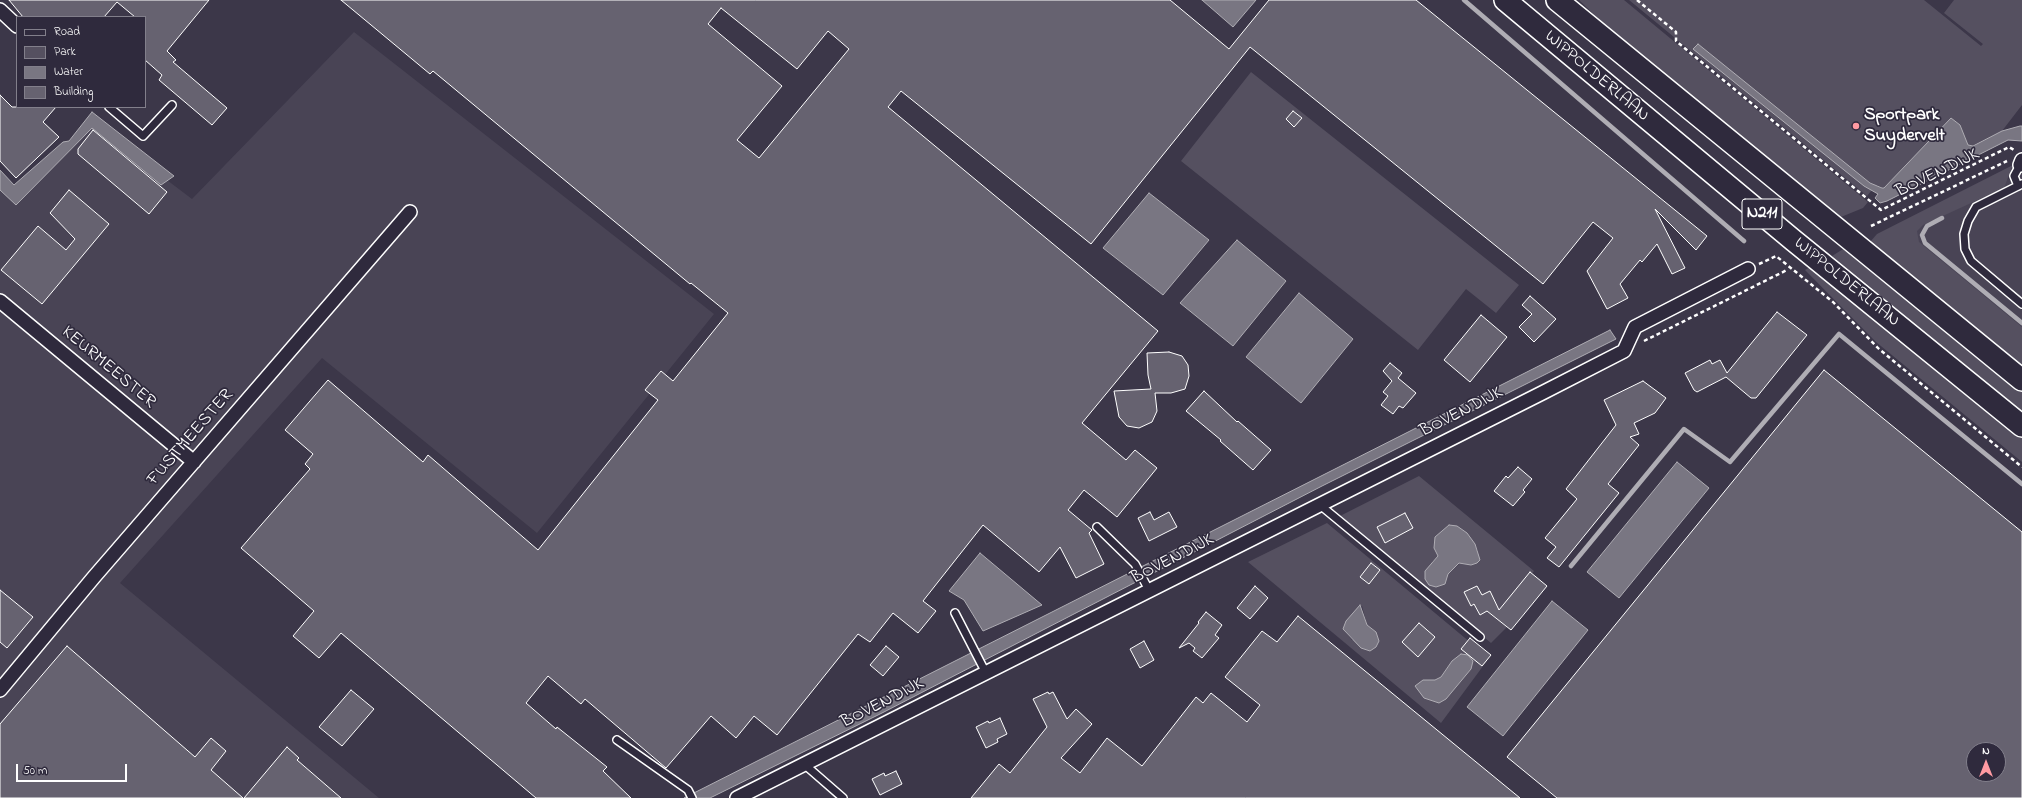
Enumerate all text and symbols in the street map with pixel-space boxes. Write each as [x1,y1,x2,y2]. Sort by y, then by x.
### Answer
legend [16,16,146,108]
text: Road [54,23,80,41]
street label: WIPPOLDERLAAN [1539,27,1653,127]
text: Park [54,43,76,61]
text: Water [54,63,83,81]
text: Building [54,83,93,101]
place label: Sportpark Suydervelt [1864,105,1945,148]
marker: Sportpark Suydervelt [1851,121,1861,131]
street label: BOVENDIJK [1893,144,1983,204]
road number: N211 [1742,199,1782,229]
street label: WIPPOLDERLAAN [1789,234,1903,332]
street label: KEURMEESTER [56,322,160,414]
street label: BOVENDIJK [1417,383,1507,443]
street label: FUSTMEESTER [143,385,239,491]
street label: BOVENDIJK [1128,530,1218,590]
street label: BOVENDIJK [838,674,928,734]
north arrow [1966,742,2006,782]
text: N [1982,743,1990,759]
scale bar [18,756,129,782]
text: 50 m [23,762,47,780]

